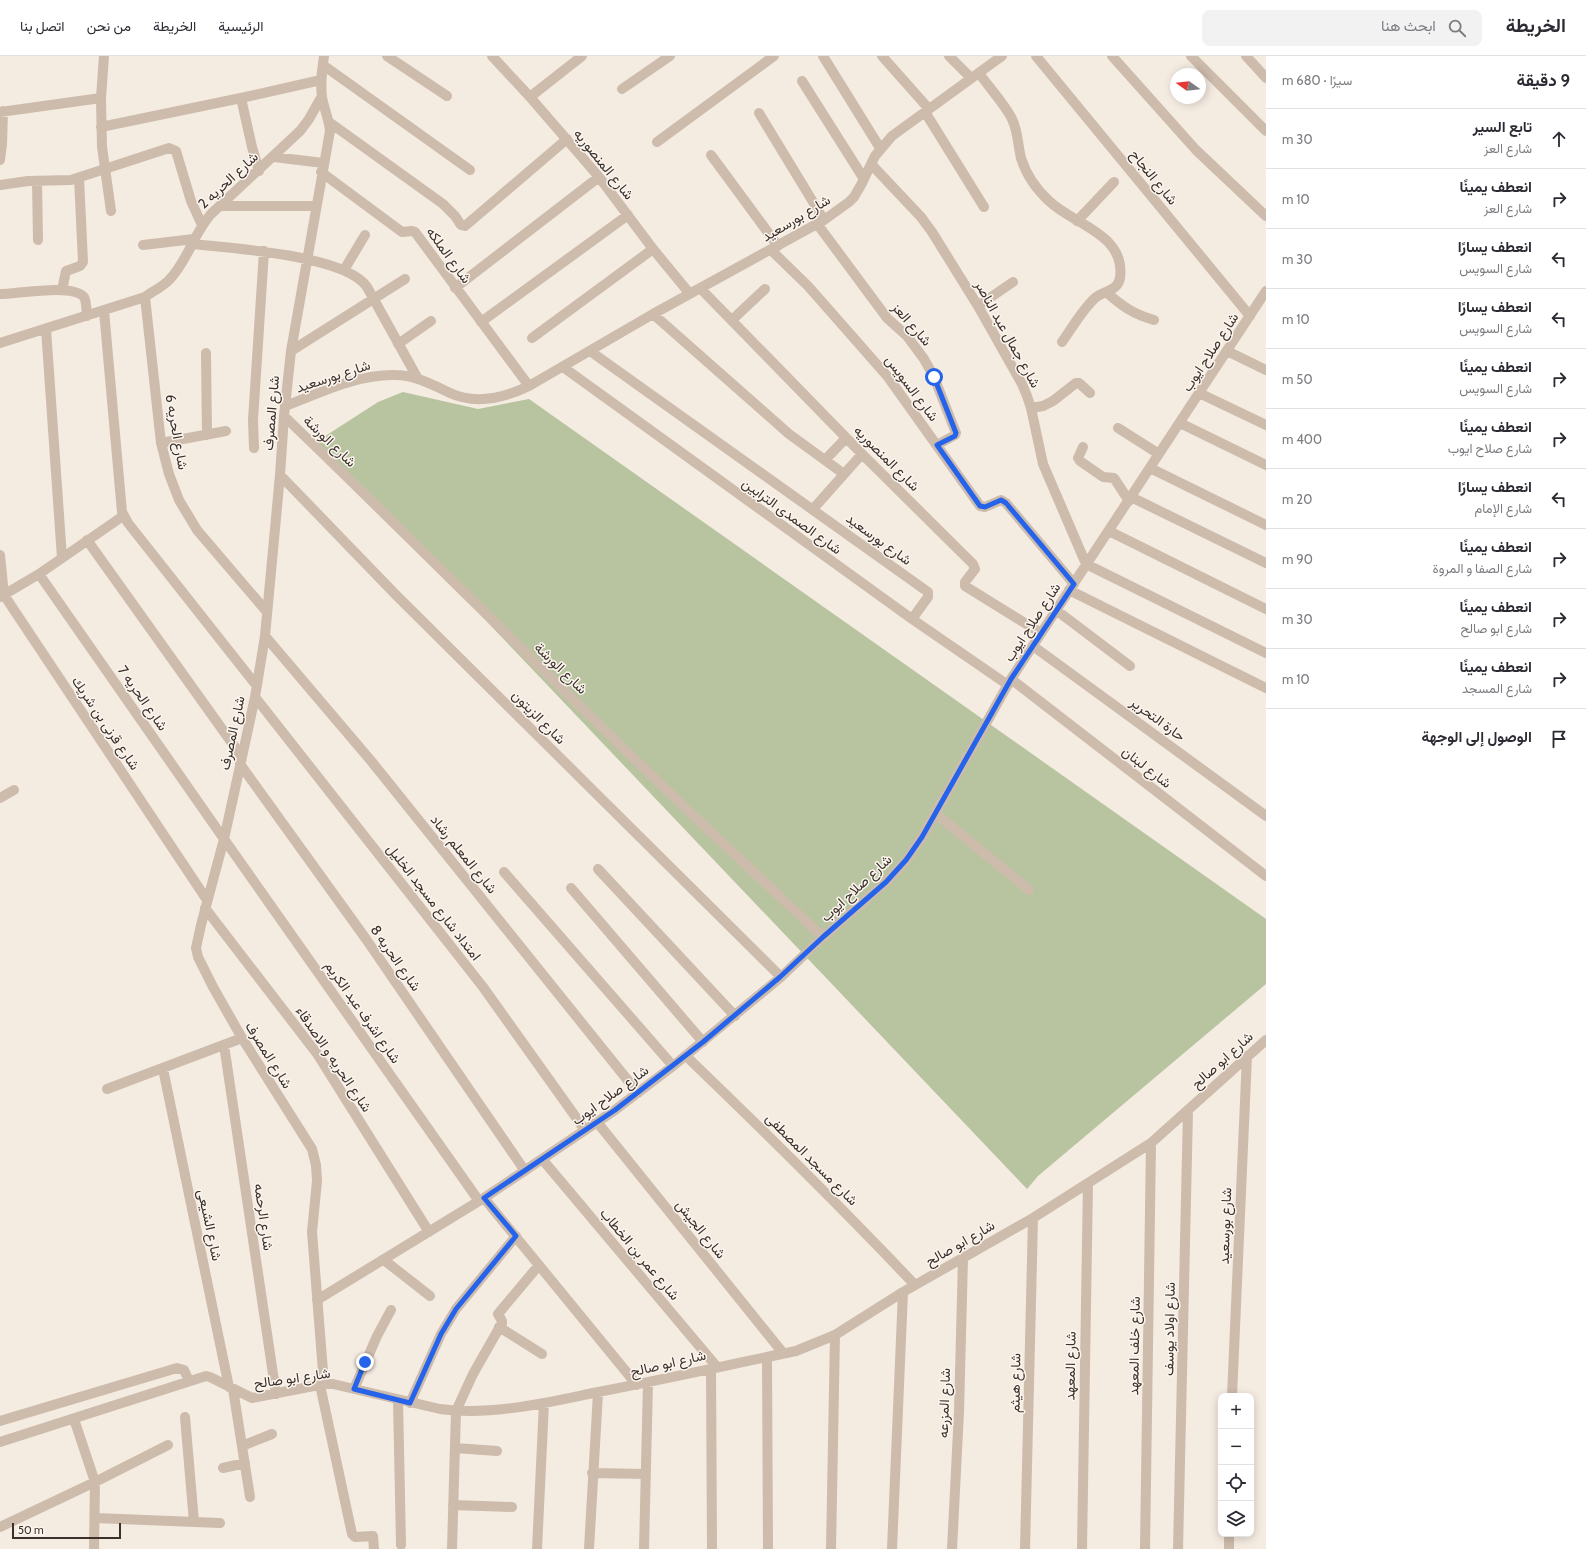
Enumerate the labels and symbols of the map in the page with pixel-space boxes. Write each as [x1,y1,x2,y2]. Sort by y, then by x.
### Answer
north arrow [1170,68,1206,104]
street label: شارع المنصوريه [568,125,638,204]
street label: شارع النجاح [1125,146,1182,210]
street label: شارع الحريه 2 [194,148,263,214]
street label: شارع بورسعيد [758,190,835,247]
street label: شارع الملكه [421,223,476,288]
street label: شارع جمال عبد الناصر [969,276,1045,392]
street label: شارع العز [886,298,936,351]
street label: شارع صلاح ايوب [1178,309,1244,396]
street label: شارع السويس [880,351,943,426]
street label: شارع بورسعيد [294,356,373,398]
route start [925,368,943,386]
street label: شارع المصرف [259,375,285,451]
street label: شارع الحريه 6 [160,393,192,471]
street label: شارع الورشة [298,411,360,472]
street label: شارع المنصوريه [849,421,924,496]
street label: شارع الصمدى الترابين [737,474,845,560]
street label: شارع بورسعيد [841,509,915,571]
street label: شارع صلاح ايوب [1000,579,1066,666]
street label: شارع الورشة [529,638,591,699]
street label: شارع الحريه 7 [112,662,172,735]
street label: شارع قرنى بن شريك [66,673,144,774]
street label: شارع الزيتون [507,686,570,749]
street label: حارة التحرير [1126,692,1189,745]
street label: شارع المصرف [215,694,251,772]
street label: شارع لبنان [1117,742,1175,794]
street label: شارع المعلم رشاد [425,811,501,898]
street label: امتداد شارع مسجد الخليل [381,840,485,965]
street label: شارع صلاح ايوب [817,850,897,927]
street label: شارع الحريه 8 [365,921,425,996]
street label: شارع اشرف عبد الكريم [319,957,405,1068]
street label: شارع الحريه و الاصدقاء [290,1003,376,1116]
street label: شارع المصرف [240,1018,297,1093]
street label: شارع ابو صالح [1187,1028,1258,1094]
street label: شارع صلاح ايوب [568,1061,653,1131]
street label: شارع مسجد المصطفى [761,1109,862,1210]
street label: شارع الرحمه [248,1182,278,1252]
street label: شارع بورسعيد [1215,1187,1237,1265]
street label: شارع الشيعى [192,1188,226,1263]
street label: شارع الجيش [670,1196,730,1263]
street label: شارع عمر بن الخطاب [595,1204,684,1305]
street label: شارع ابو صالح [922,1216,999,1272]
street label: شارع اولاد يوسف [1159,1282,1181,1376]
street label: شارع خلف المعهد [1124,1296,1146,1396]
street label: شارع المعهد [1060,1331,1082,1401]
street label: شارع ابو صالح [628,1346,708,1382]
route end [356,1353,374,1371]
street label: شارع هيثم [1005,1353,1027,1413]
street label: شارع ابو صالح [253,1364,332,1394]
street label: شارع المزرعه [934,1368,956,1438]
scale bar [12,1521,121,1540]

